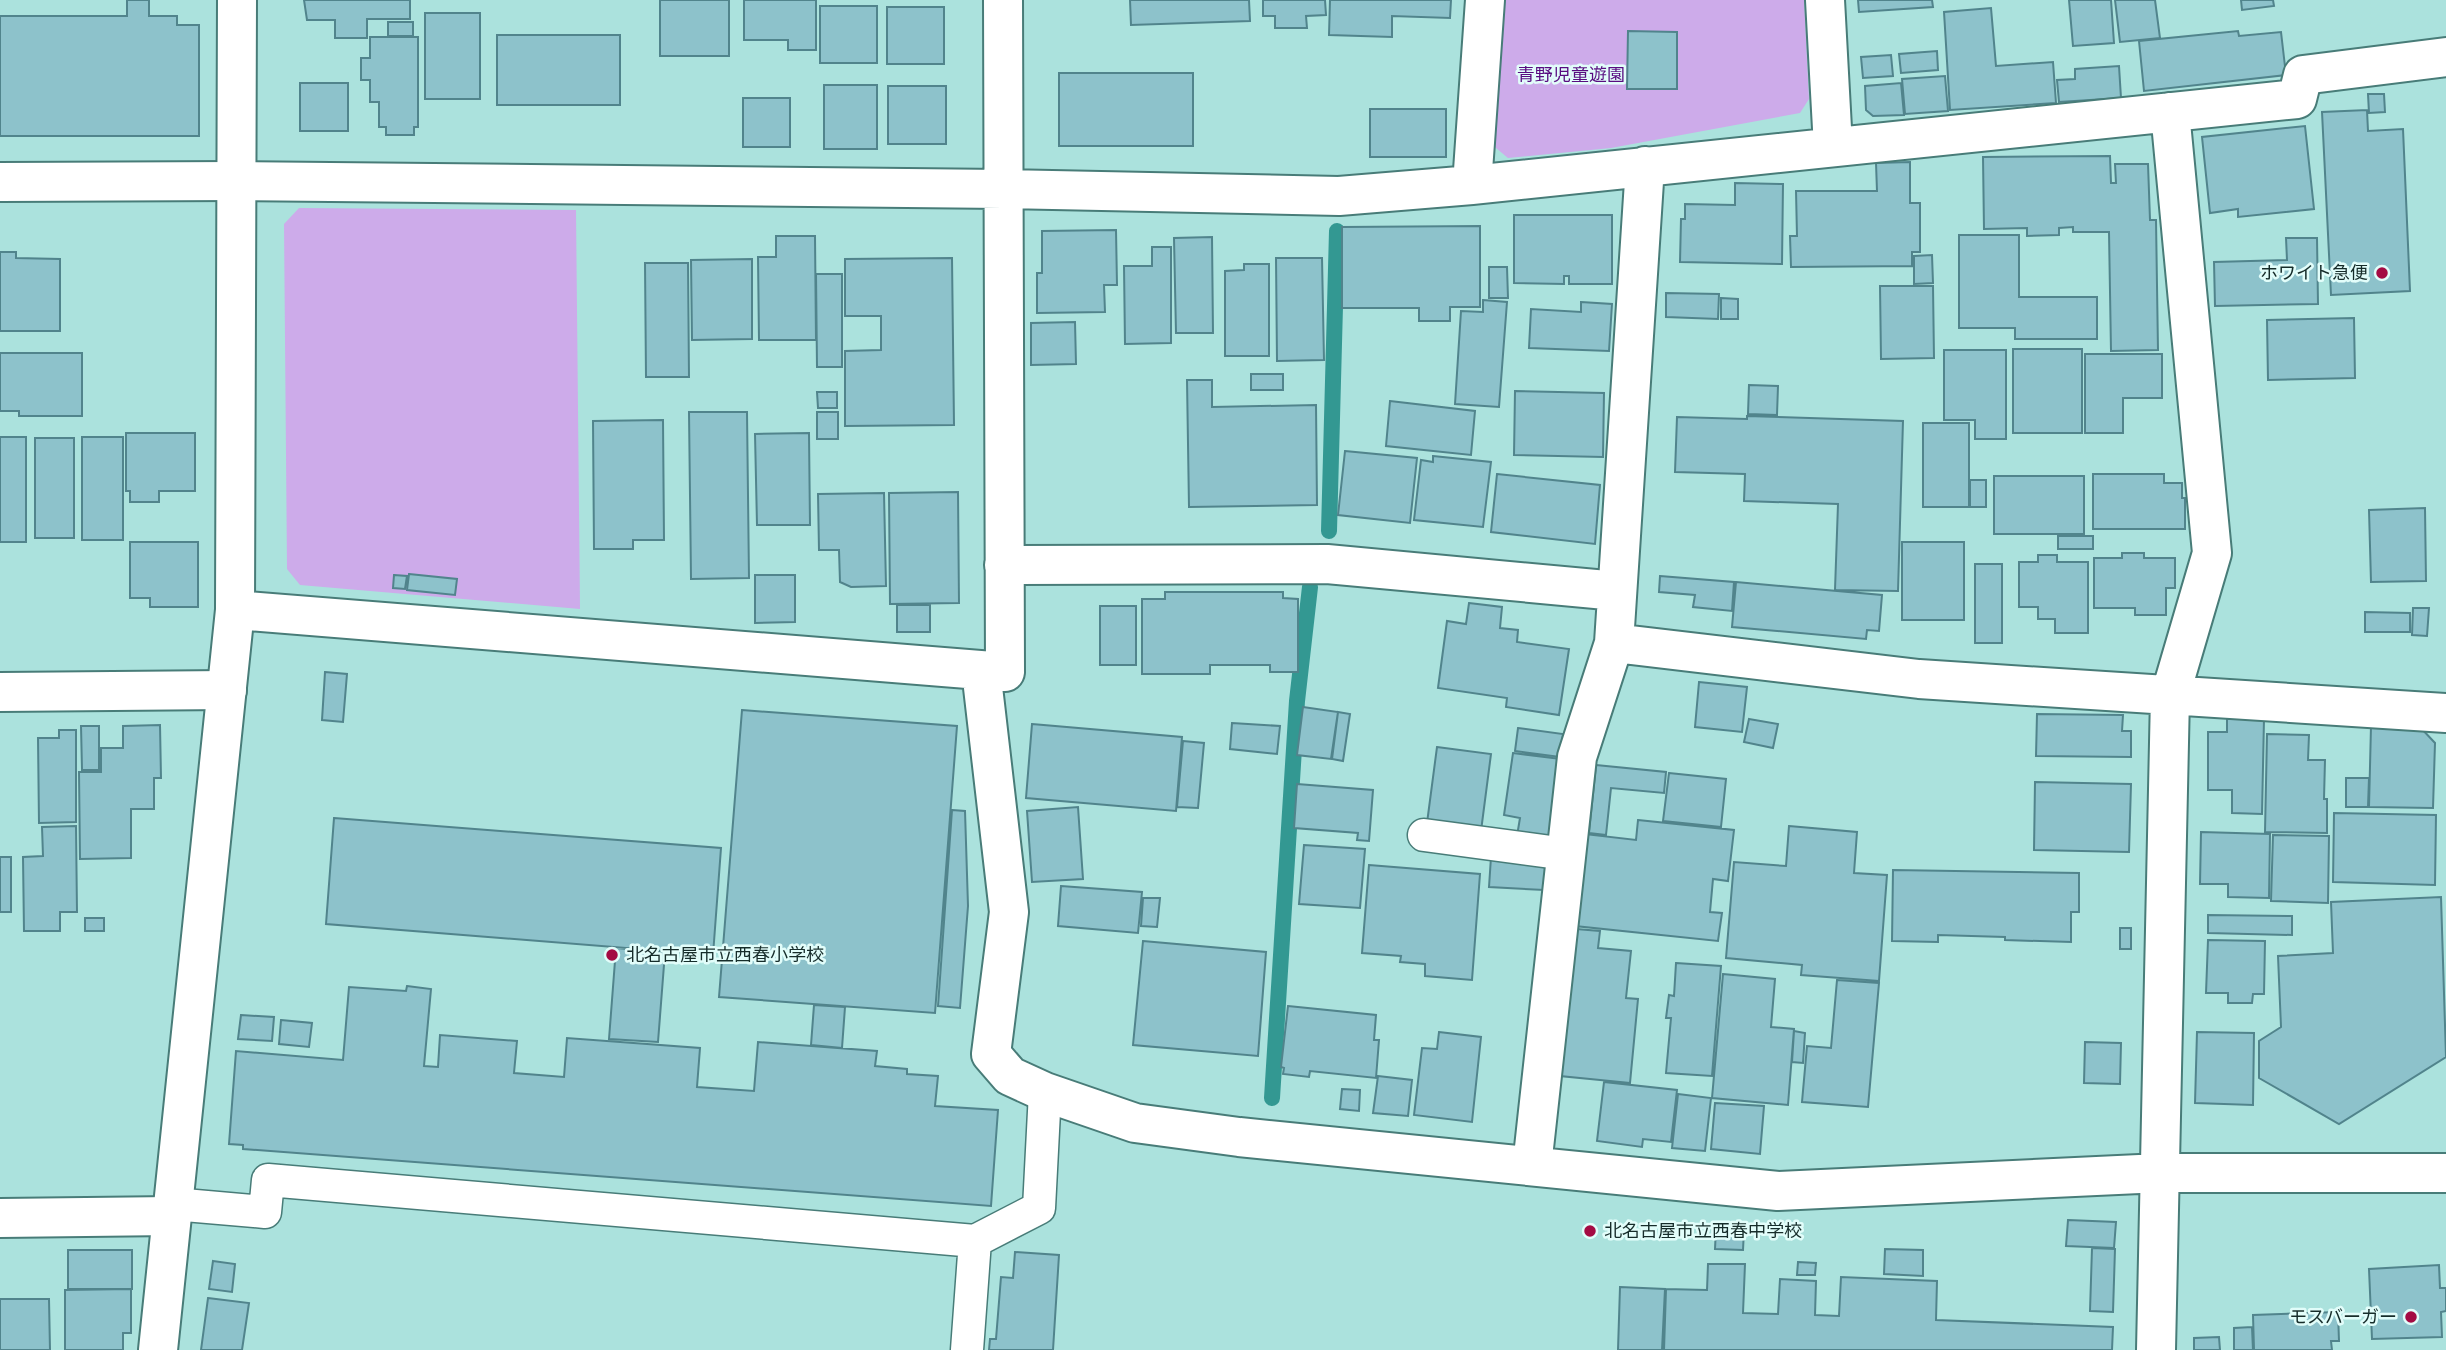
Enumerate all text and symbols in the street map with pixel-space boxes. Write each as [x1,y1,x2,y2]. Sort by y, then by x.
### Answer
park label: 青野児童遊園 [1517,64,1625,86]
place label: ホワイト急便 [2260,262,2368,284]
marker: ホワイト急便 [2374,265,2390,281]
place label: 北名古屋市立西春小学校 [626,944,824,966]
marker: 北名古屋市立西春小学校 [604,947,620,963]
place label: 北名古屋市立西春中学校 [1604,1220,1802,1242]
marker: 北名古屋市立西春中学校 [1582,1223,1598,1239]
place label: モスバーガー [2289,1306,2397,1328]
marker: モスバーガー [2403,1309,2419,1325]

